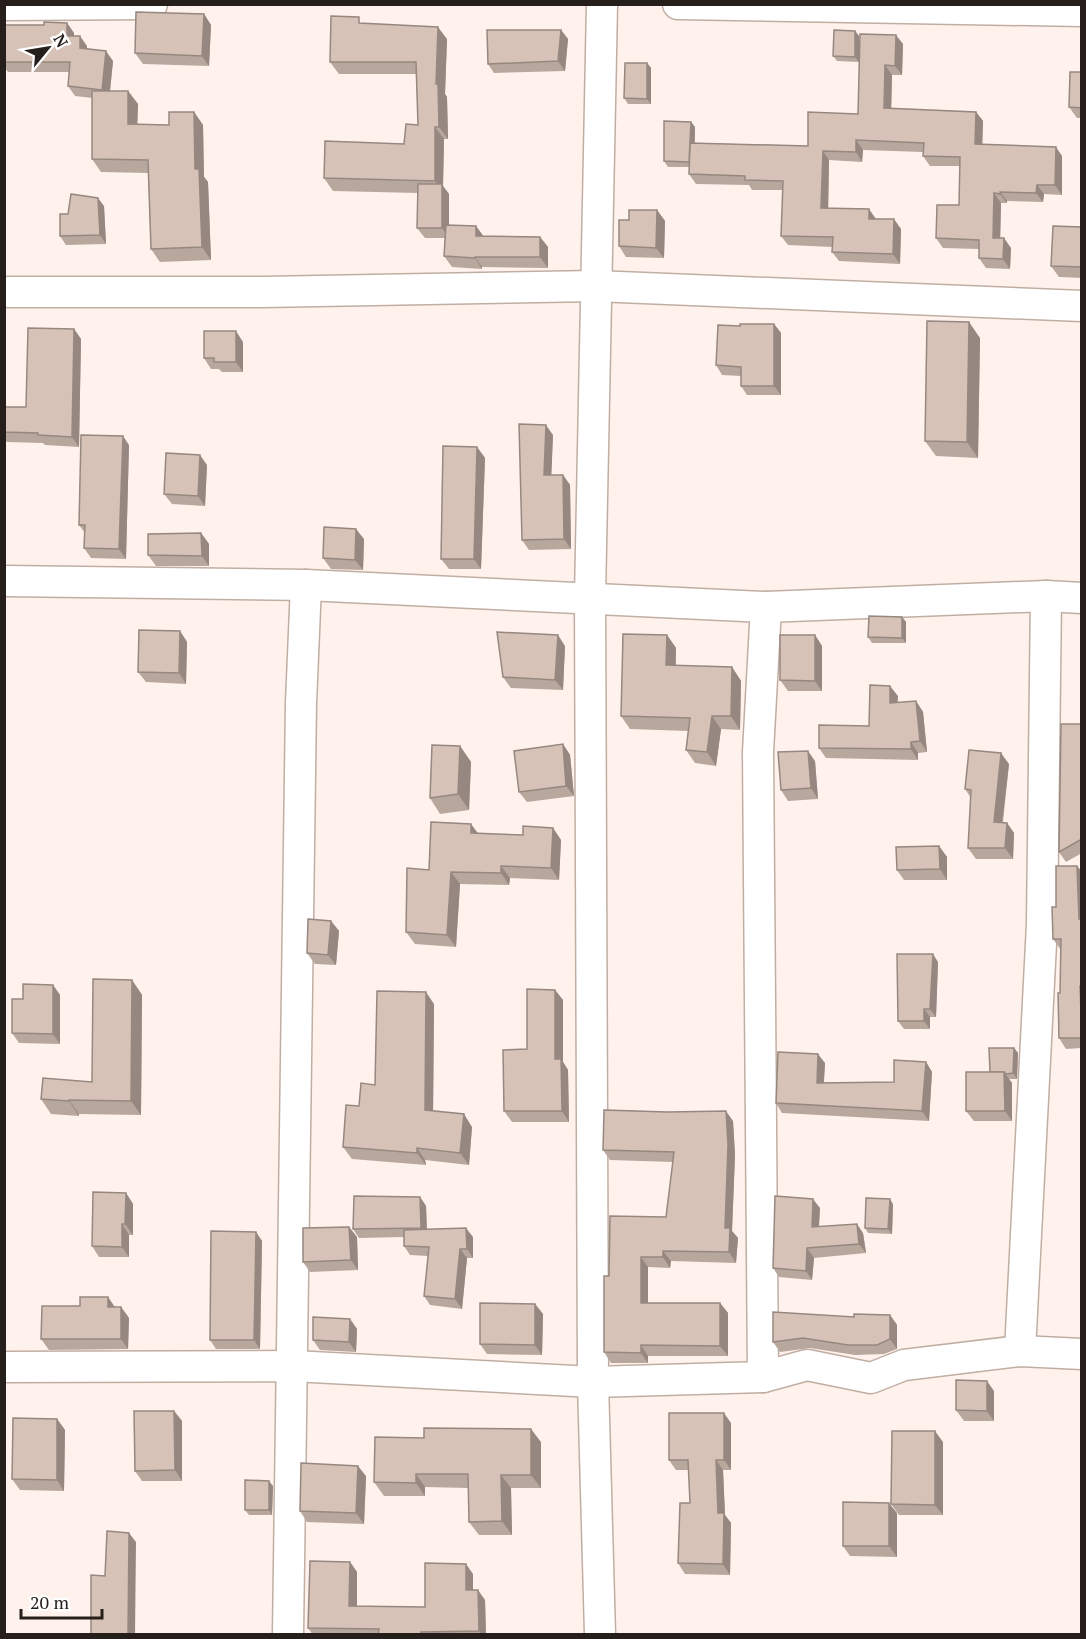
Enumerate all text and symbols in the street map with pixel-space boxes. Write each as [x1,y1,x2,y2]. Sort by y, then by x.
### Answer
north arrow [18,18,78,78]
text: N [48,30,74,51]
scale bar [21,1582,102,1620]
text: 20 m [30,1590,70,1614]

